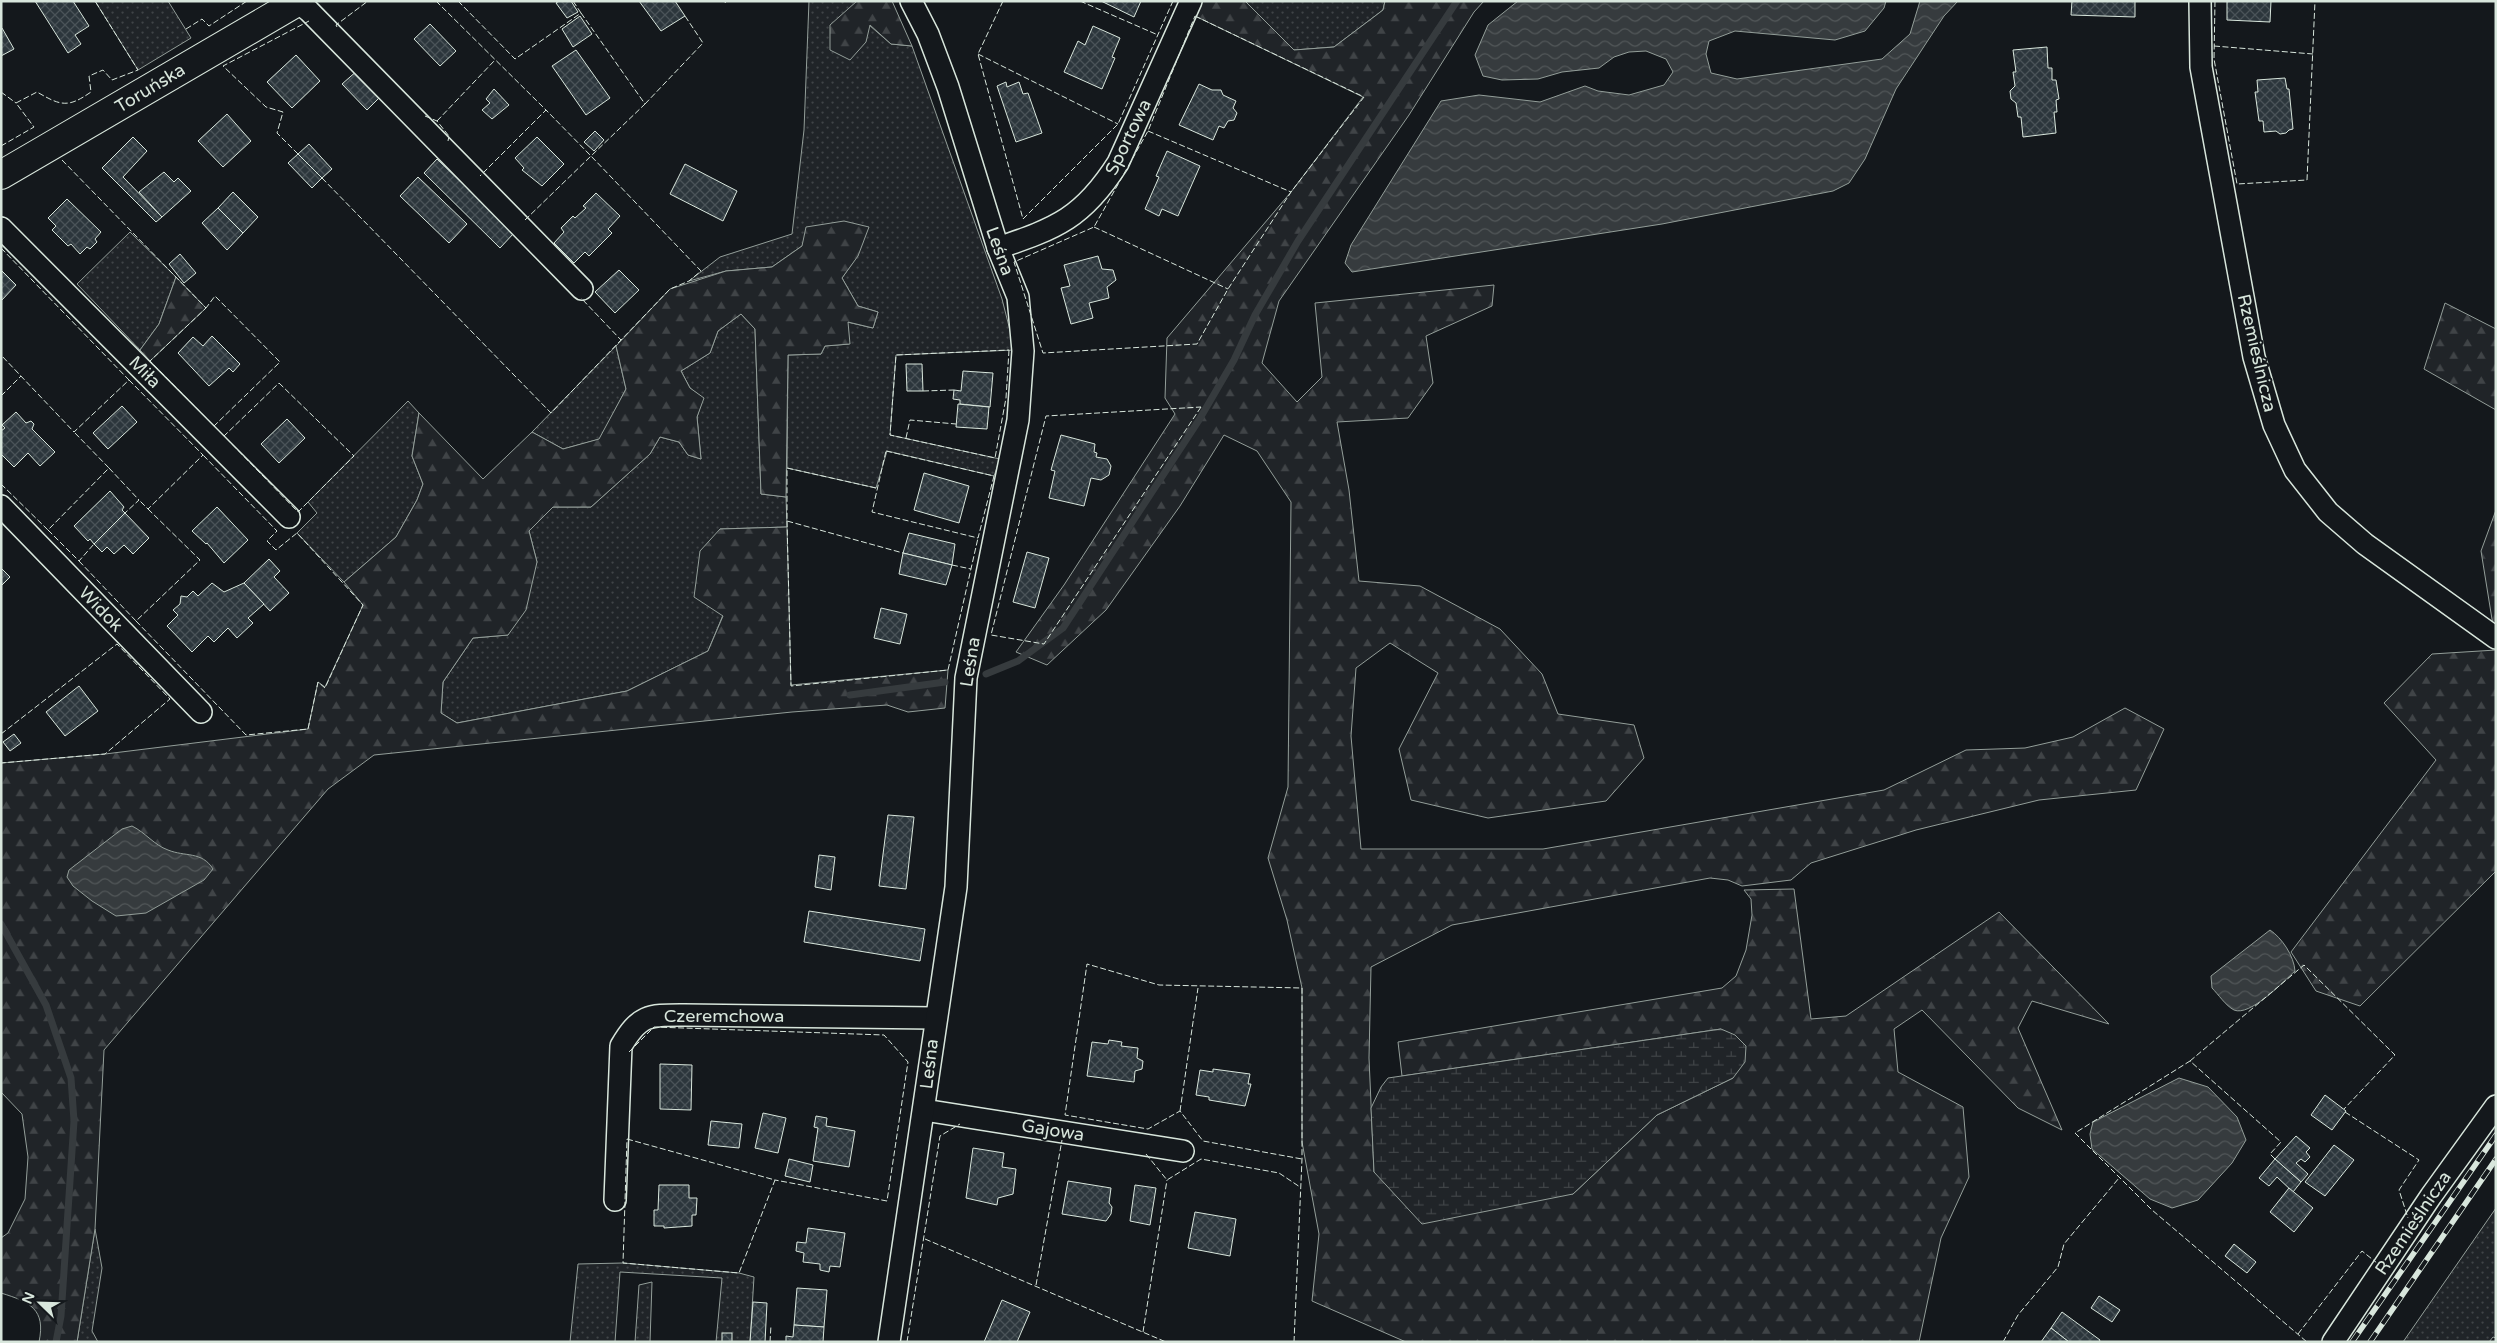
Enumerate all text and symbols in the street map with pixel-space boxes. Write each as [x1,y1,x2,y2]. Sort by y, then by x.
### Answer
street label: Toruńska [111,58,189,118]
street label: Sportowa [1100,95,1156,179]
street label: Leśna [981,224,1019,278]
street label: Rzemieślnicza [2233,292,2281,414]
street label: Miła [124,351,166,393]
street label: Widok [74,582,128,636]
street label: Leśna [955,635,985,689]
street label: Czeremchowa [664,1005,784,1027]
street label: Leśna [915,1038,943,1090]
street label: Gajowa [1020,1114,1086,1146]
street label: Rzemieślnicza [2370,1167,2456,1279]
north arrow [15,1278,65,1328]
text: N [18,1290,39,1307]

